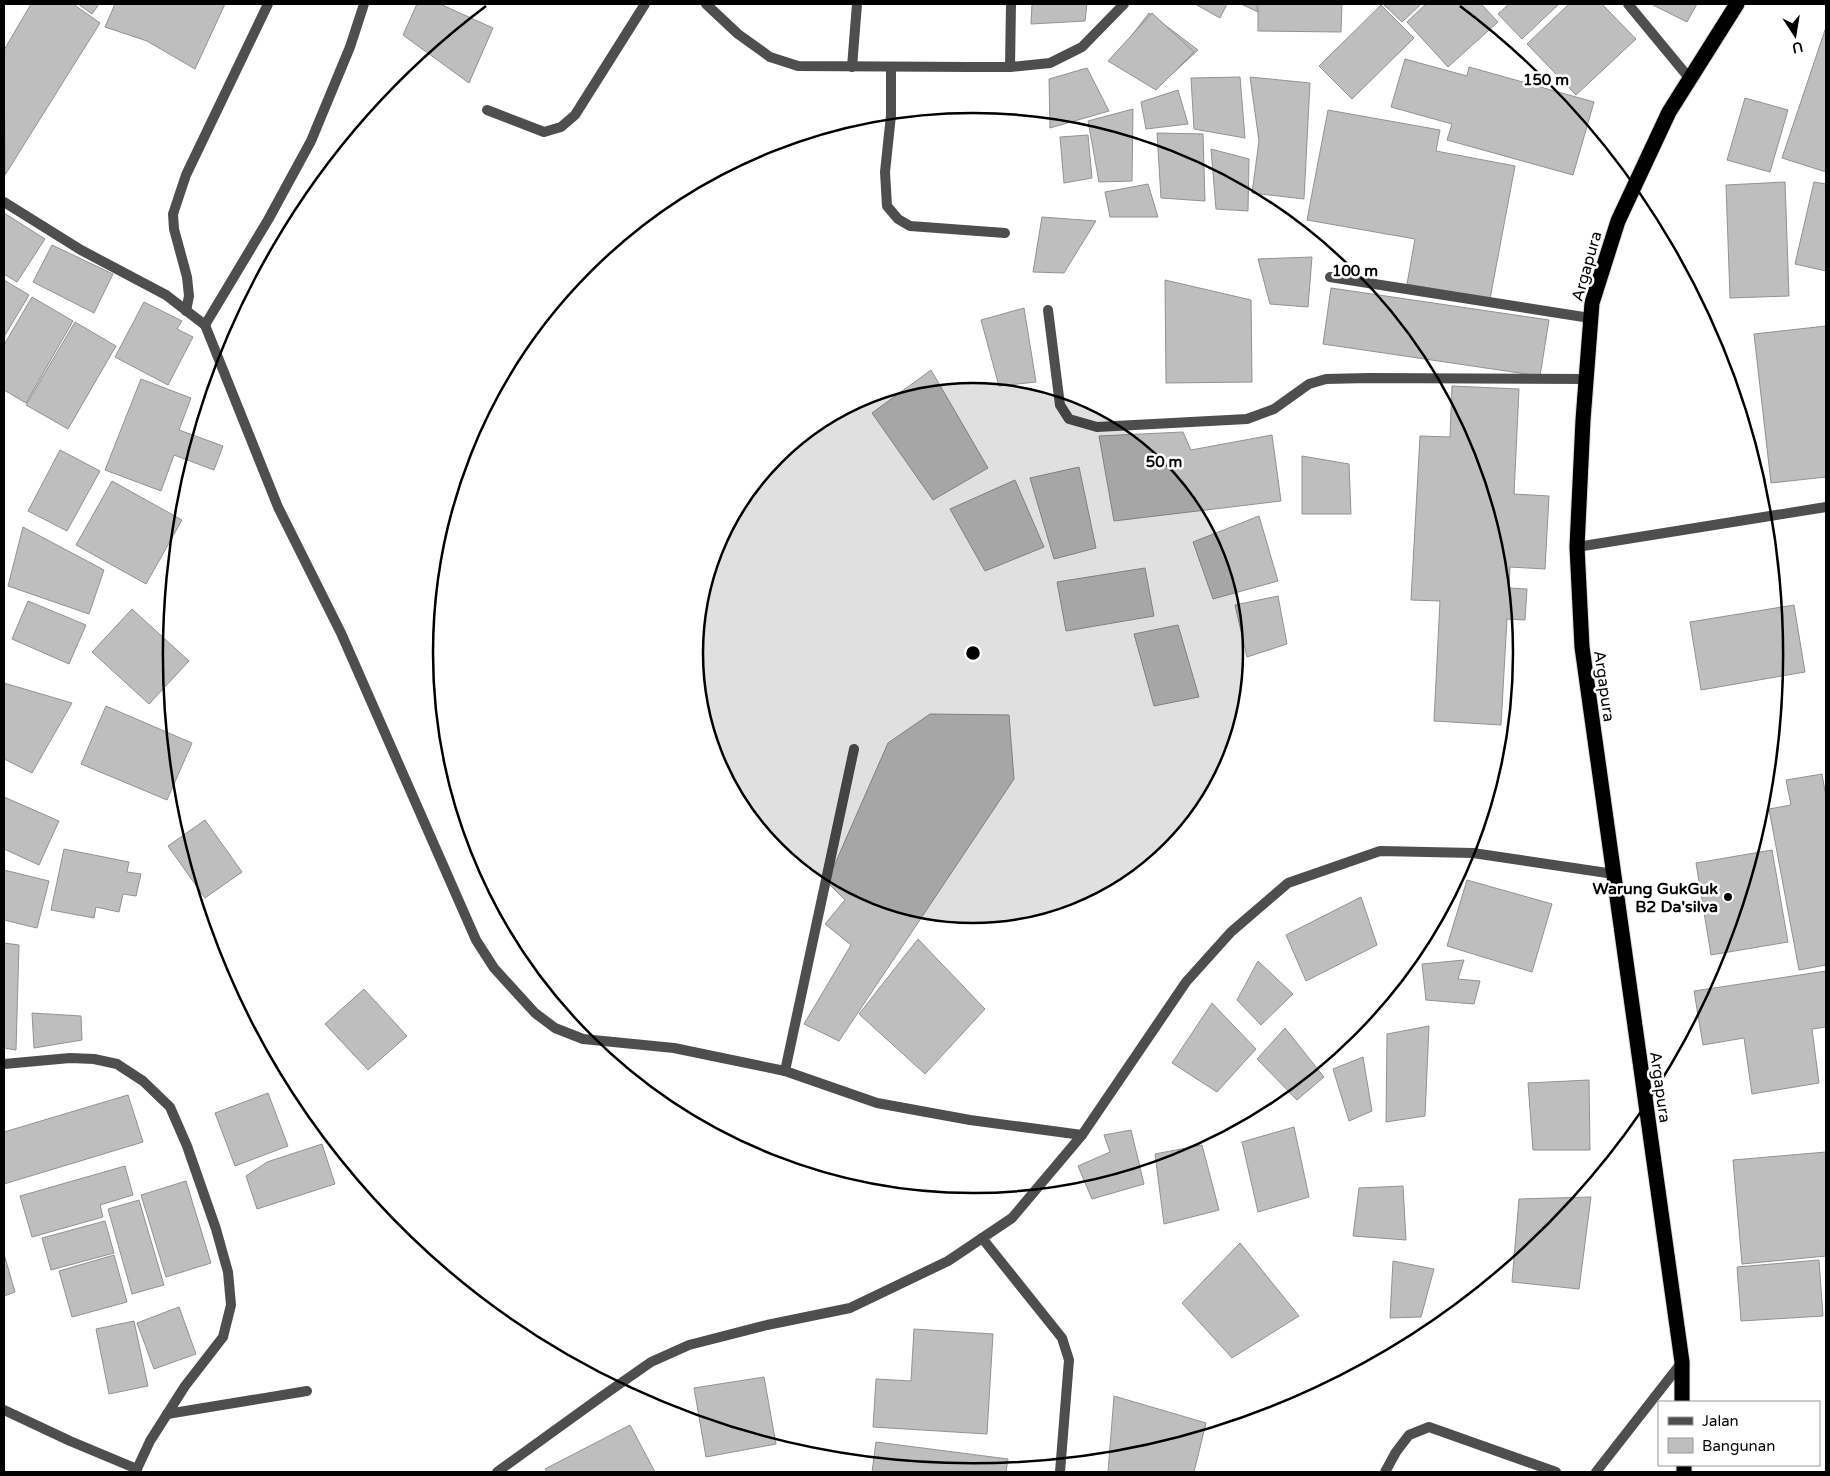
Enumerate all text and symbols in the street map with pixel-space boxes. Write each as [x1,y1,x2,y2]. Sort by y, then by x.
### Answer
north arrow [1770,10,1820,60]
text: U [1791,38,1805,57]
text: 150 m [1523,71,1569,89]
street label: Argapura [1567,229,1606,304]
text: 100 m [1332,262,1378,280]
text: 50 m [1146,453,1182,471]
centre of rings [964,644,982,662]
street label: Argapura [1589,649,1619,723]
place label: Warung GukGuk B2 Da'silva [1592,879,1718,917]
marker: Warung GukGuk B2 Da'silva [1722,891,1734,903]
street label: Argapura [1645,1050,1675,1124]
legend [1658,1401,1820,1466]
text: Jalan [1702,1412,1739,1430]
text: Bangunan [1702,1437,1775,1455]

